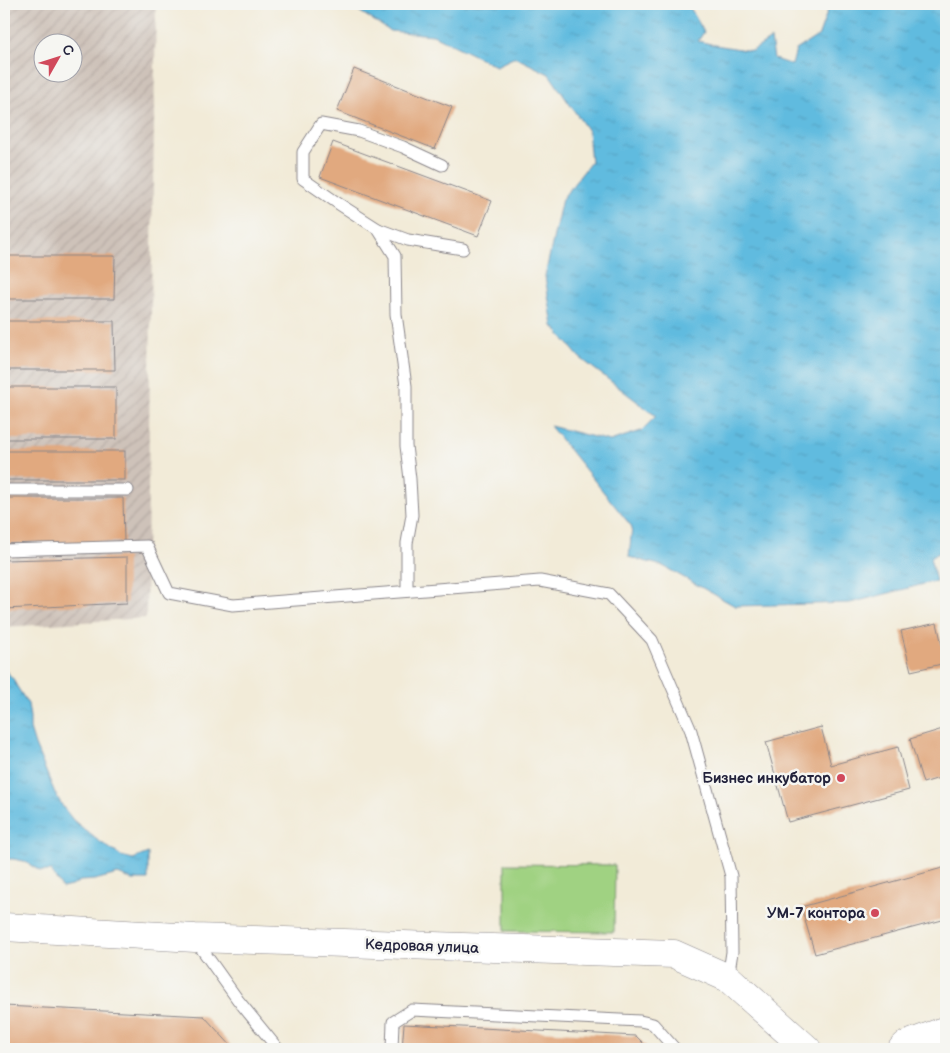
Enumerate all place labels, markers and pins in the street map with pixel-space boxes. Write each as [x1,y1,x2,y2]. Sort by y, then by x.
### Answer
place label: Бизнес инкубатор [702,769,831,788]
marker: Бизнес инкубатор [835,772,847,784]
place label: УМ-7 контора [767,904,865,923]
marker: УМ-7 контора [869,907,881,919]

